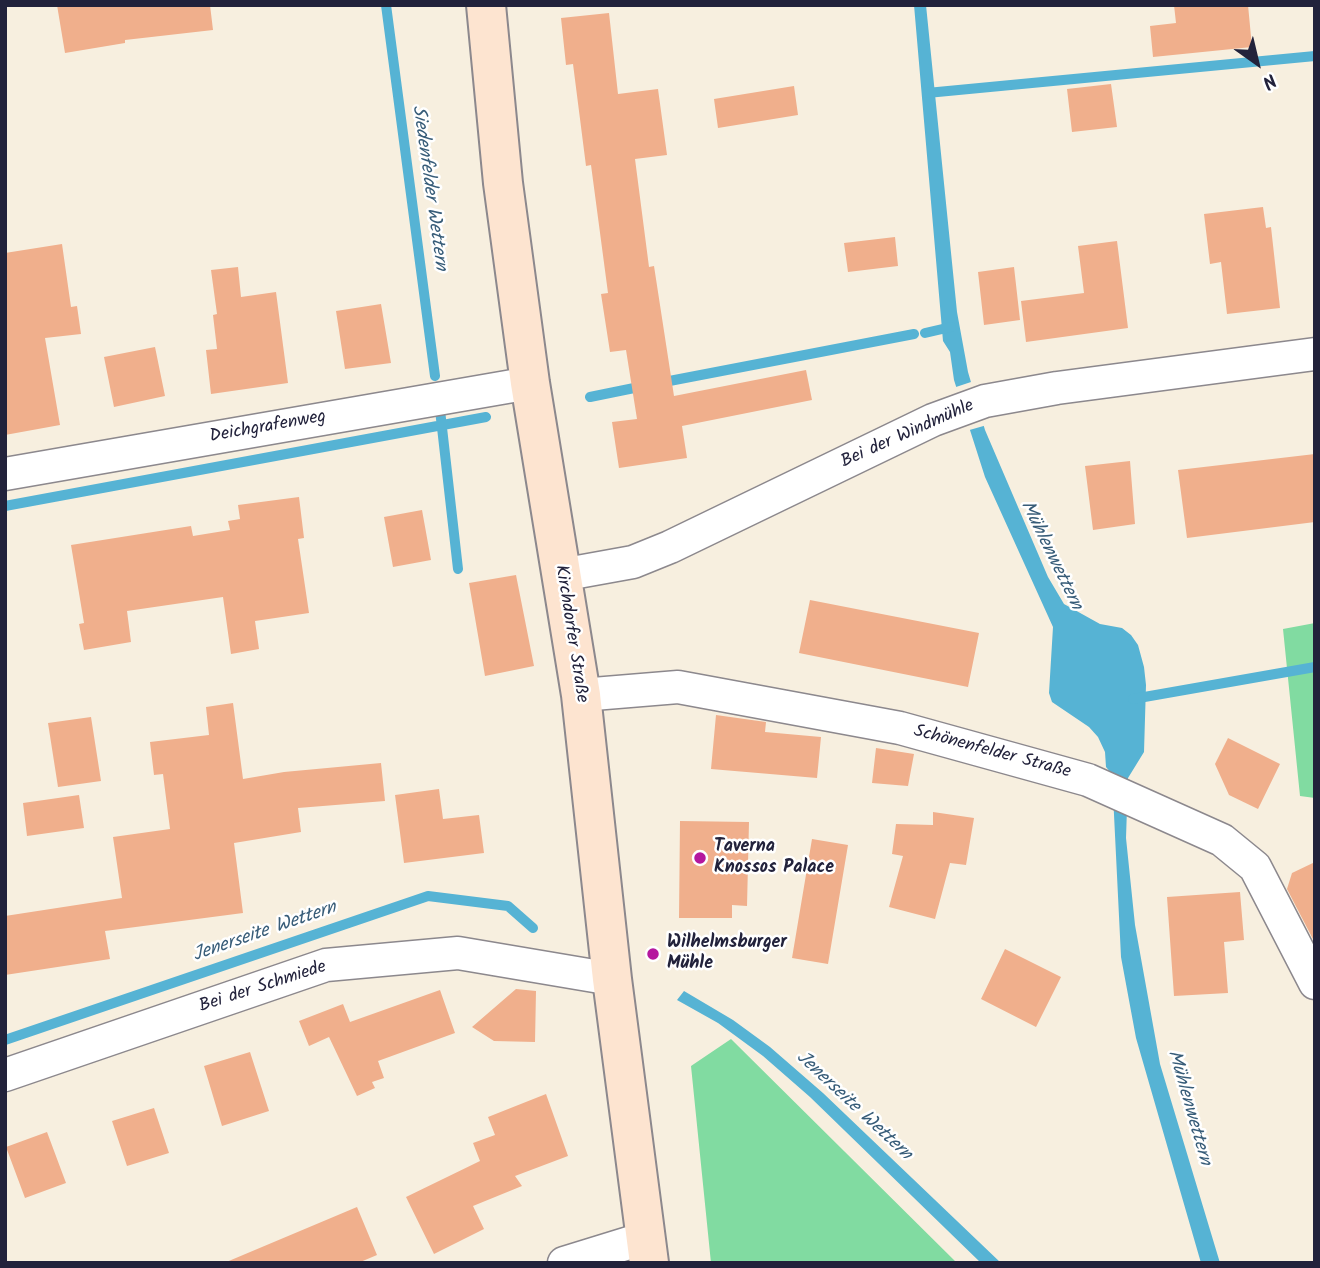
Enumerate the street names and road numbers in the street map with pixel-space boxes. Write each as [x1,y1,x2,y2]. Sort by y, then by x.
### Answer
street label: Bei der Windmühle [838,396,978,474]
street label: Deichgrafenweg [208,407,328,449]
street label: Kirchdorfer Straße [548,564,592,704]
street label: Schönenfelder Straße [911,722,1073,784]
street label: Bei der Schmiede [197,957,329,1019]

